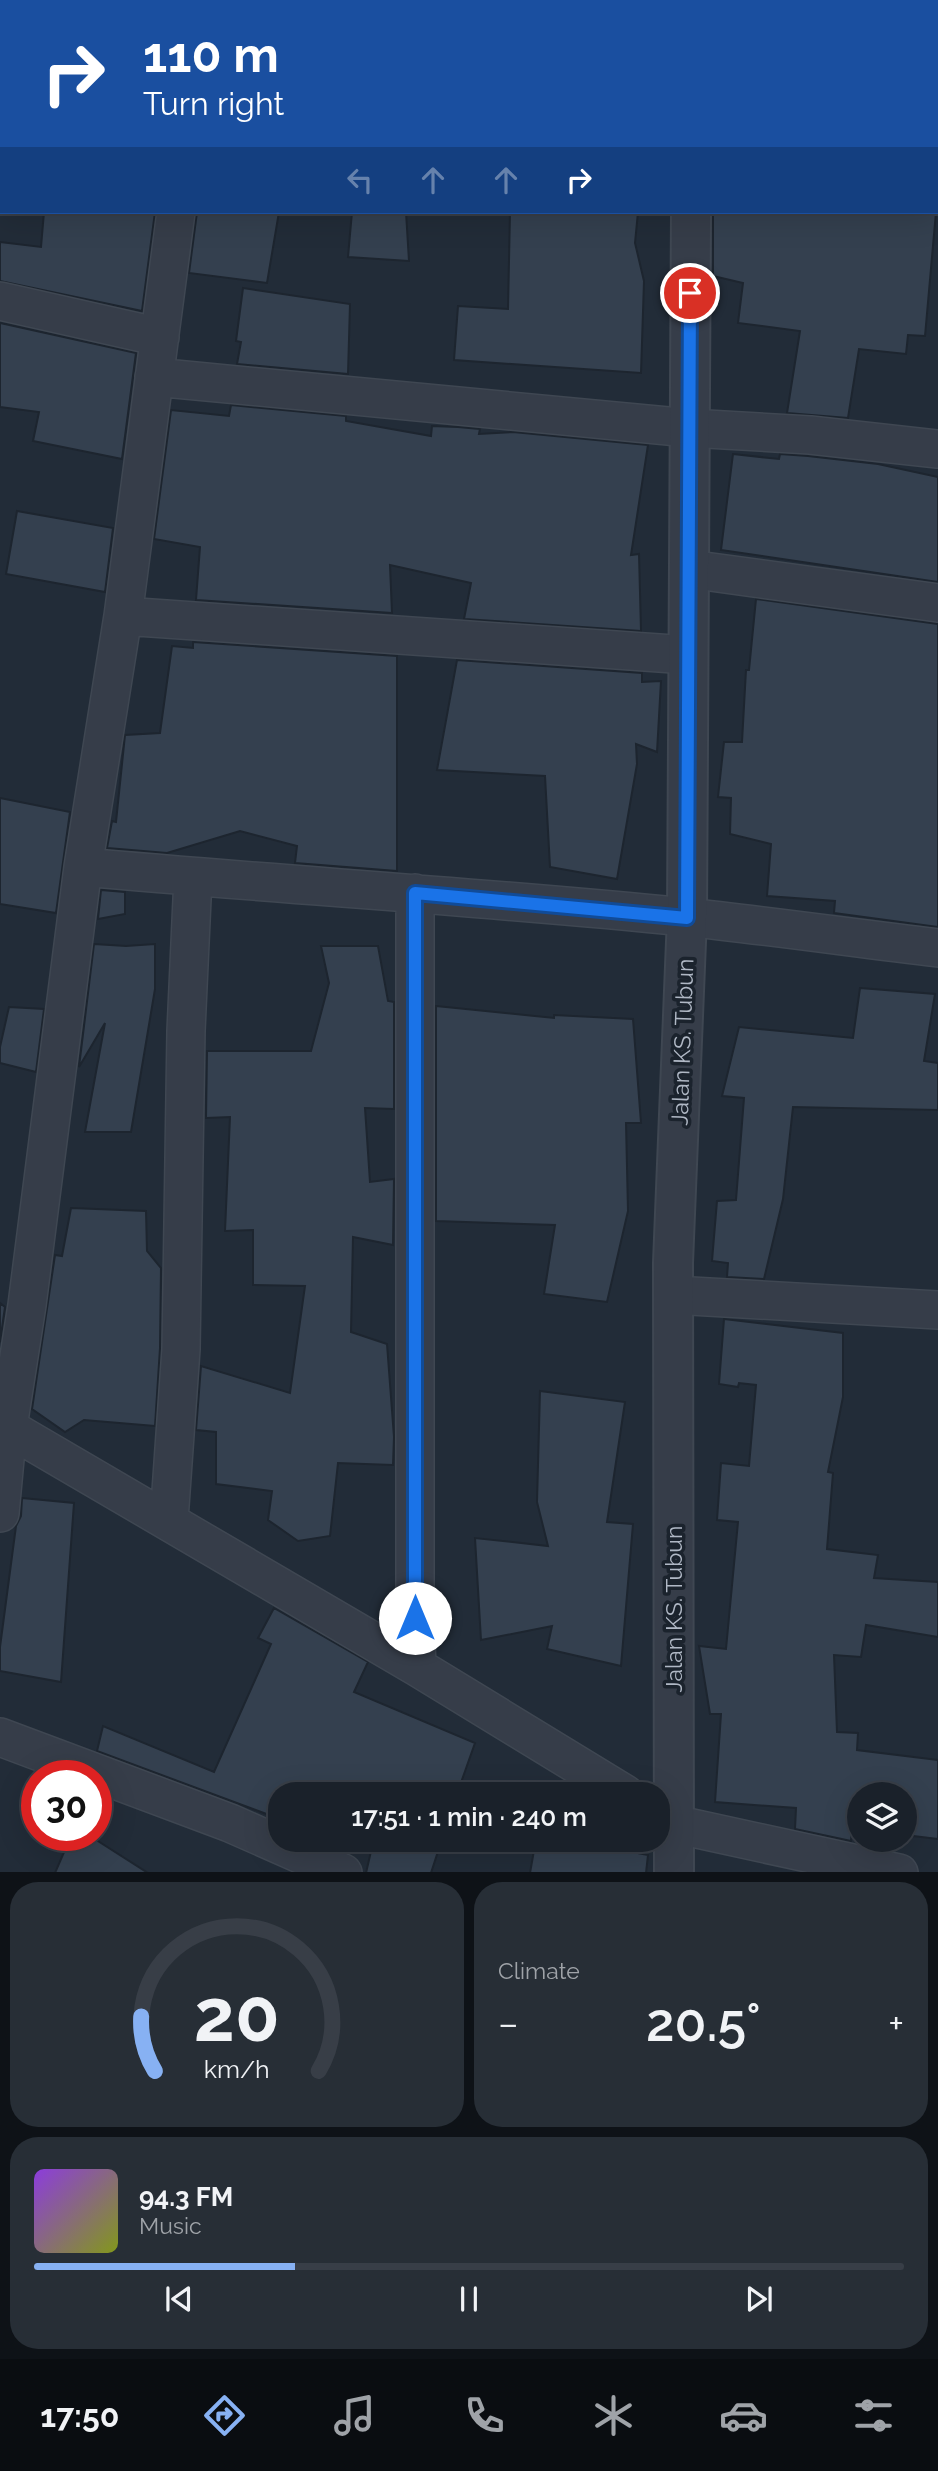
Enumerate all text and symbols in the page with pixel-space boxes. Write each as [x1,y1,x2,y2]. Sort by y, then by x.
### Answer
text: 110 m [143,26,279,83]
icon: right [28,28,119,119]
text: Turn right [143,85,284,122]
icon: left [341,161,379,199]
icon: ahead [414,161,452,199]
icon: ahead [487,161,525,199]
icon: right [560,161,598,199]
pin [660,263,720,323]
icon: arrive [671,274,709,312]
street label: Jalan KS. Tubun [666,958,698,1126]
street label: Jalan KS. Tubun [660,1526,687,1692]
position arrow [378,1581,452,1655]
speed limit sign: 30 [21,1760,112,1851]
map controls [847,1782,917,1852]
button: layers [847,1782,917,1852]
text: 17:51 · 1 min · 240 m [351,1802,587,1832]
text: Climate [498,1957,580,1984]
text: 20 [194,1973,280,2058]
text: 20.5° [646,1992,761,2053]
text: − [498,2001,518,2046]
text: + [888,2001,904,2046]
text: km/h [204,2053,270,2083]
text: 94.3 FM [139,2182,233,2212]
text: Music [139,2212,202,2239]
icon: previous [160,2280,198,2318]
icon: pause [450,2280,488,2318]
icon: next [740,2280,778,2318]
icon: directions [200,2391,249,2440]
icon: music [330,2391,379,2440]
icon: phone [460,2391,509,2440]
icon: climate [589,2391,638,2440]
icon: car [719,2391,768,2440]
icon: filters [849,2391,898,2440]
text: 17:50 [40,2397,119,2434]

